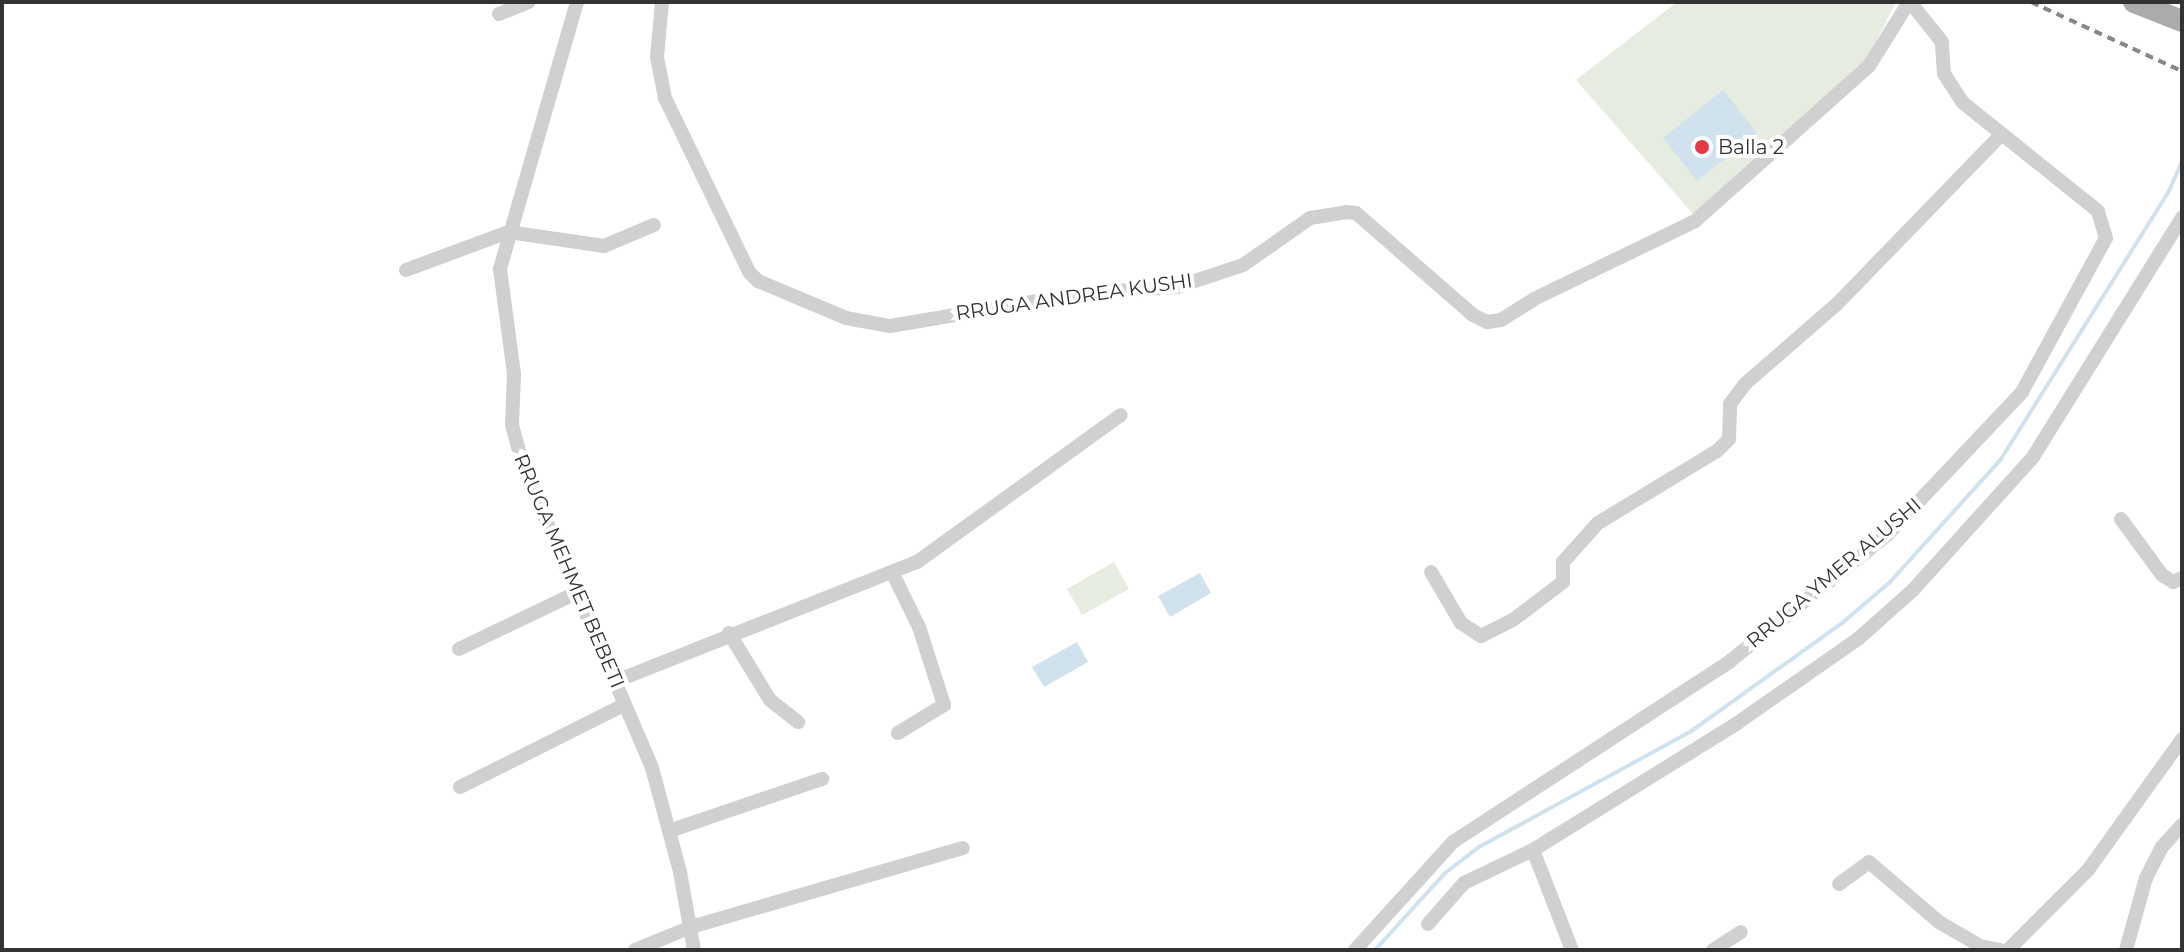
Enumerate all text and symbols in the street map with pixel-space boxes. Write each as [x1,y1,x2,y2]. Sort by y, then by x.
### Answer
place label: Balla 2 [1718,135,1784,159]
marker: Balla 2 [1693,138,1711,156]
street label: RRUGA ANDREA KUSHI [954,268,1194,326]
street label: RRUGA MEHMET BEBETI [509,450,629,692]
street label: RRUGA YMER ALUSHI [1742,493,1926,653]

